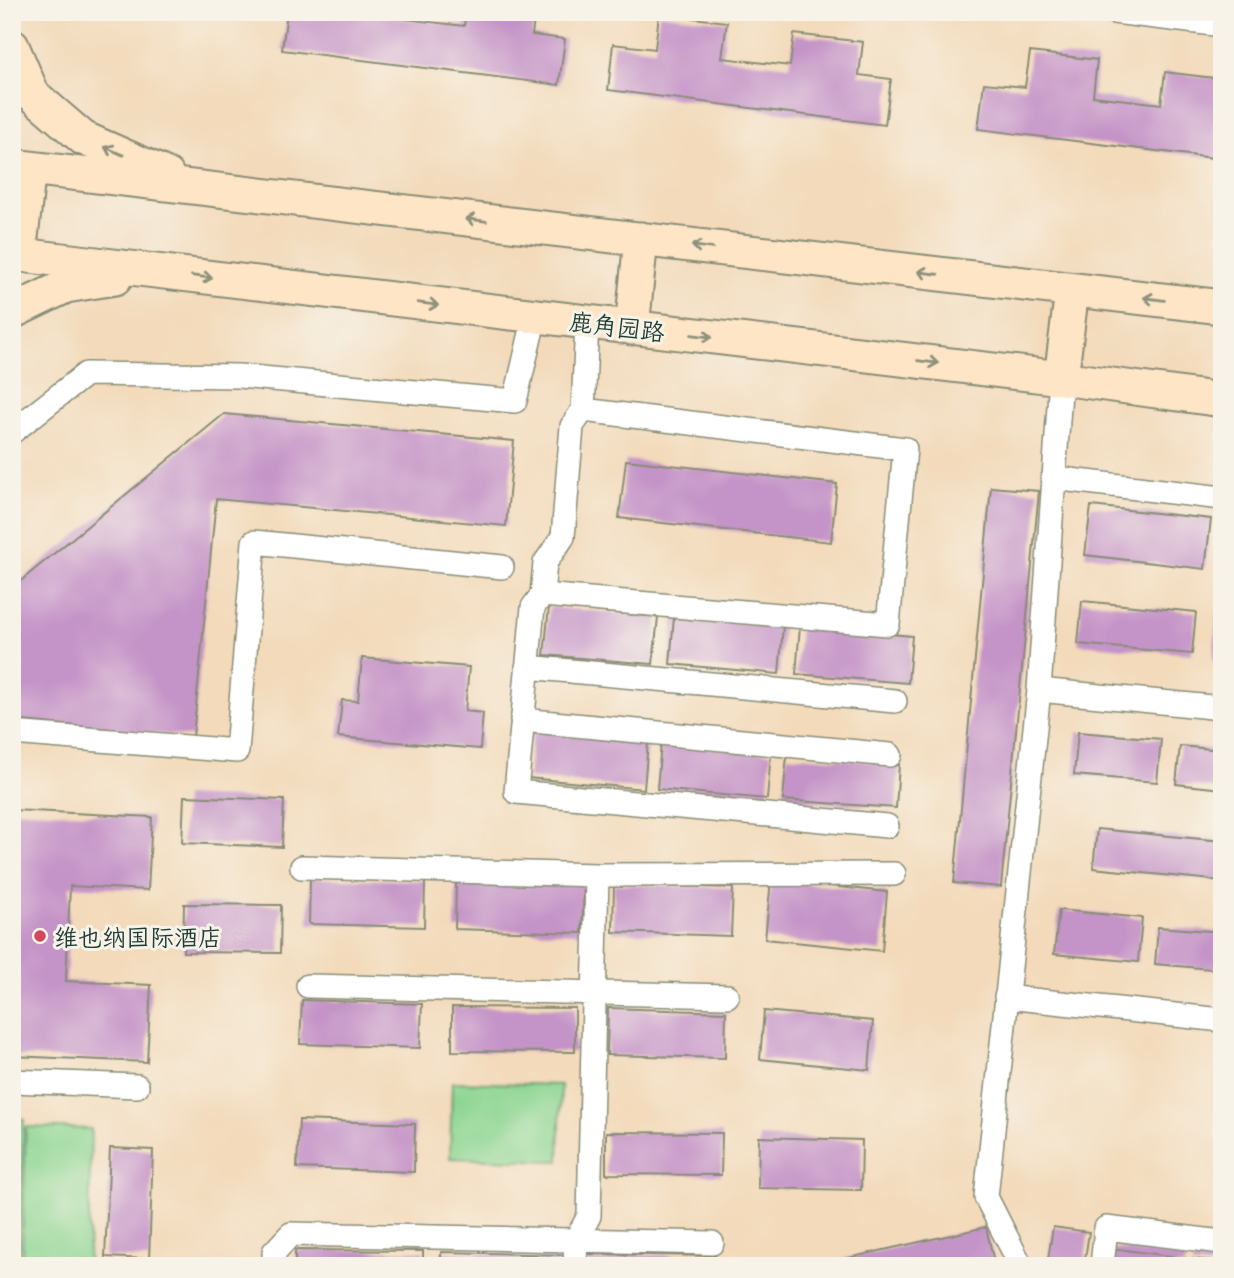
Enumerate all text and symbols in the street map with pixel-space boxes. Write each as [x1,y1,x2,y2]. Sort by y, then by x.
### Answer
one-way arrow [103,144,125,157]
one-way arrow [465,214,488,227]
one-way arrow [691,240,714,253]
one-way arrow [917,266,940,279]
one-way arrow [190,271,212,284]
one-way arrow [1143,293,1166,306]
one-way arrow [416,297,438,310]
street label: 鹿角园路 [567,305,667,347]
one-way arrow [690,330,713,343]
one-way arrow [916,356,939,369]
place label: 维也纳国际酒店 [54,921,222,952]
marker: 维也纳国际酒店 [32,928,48,944]

